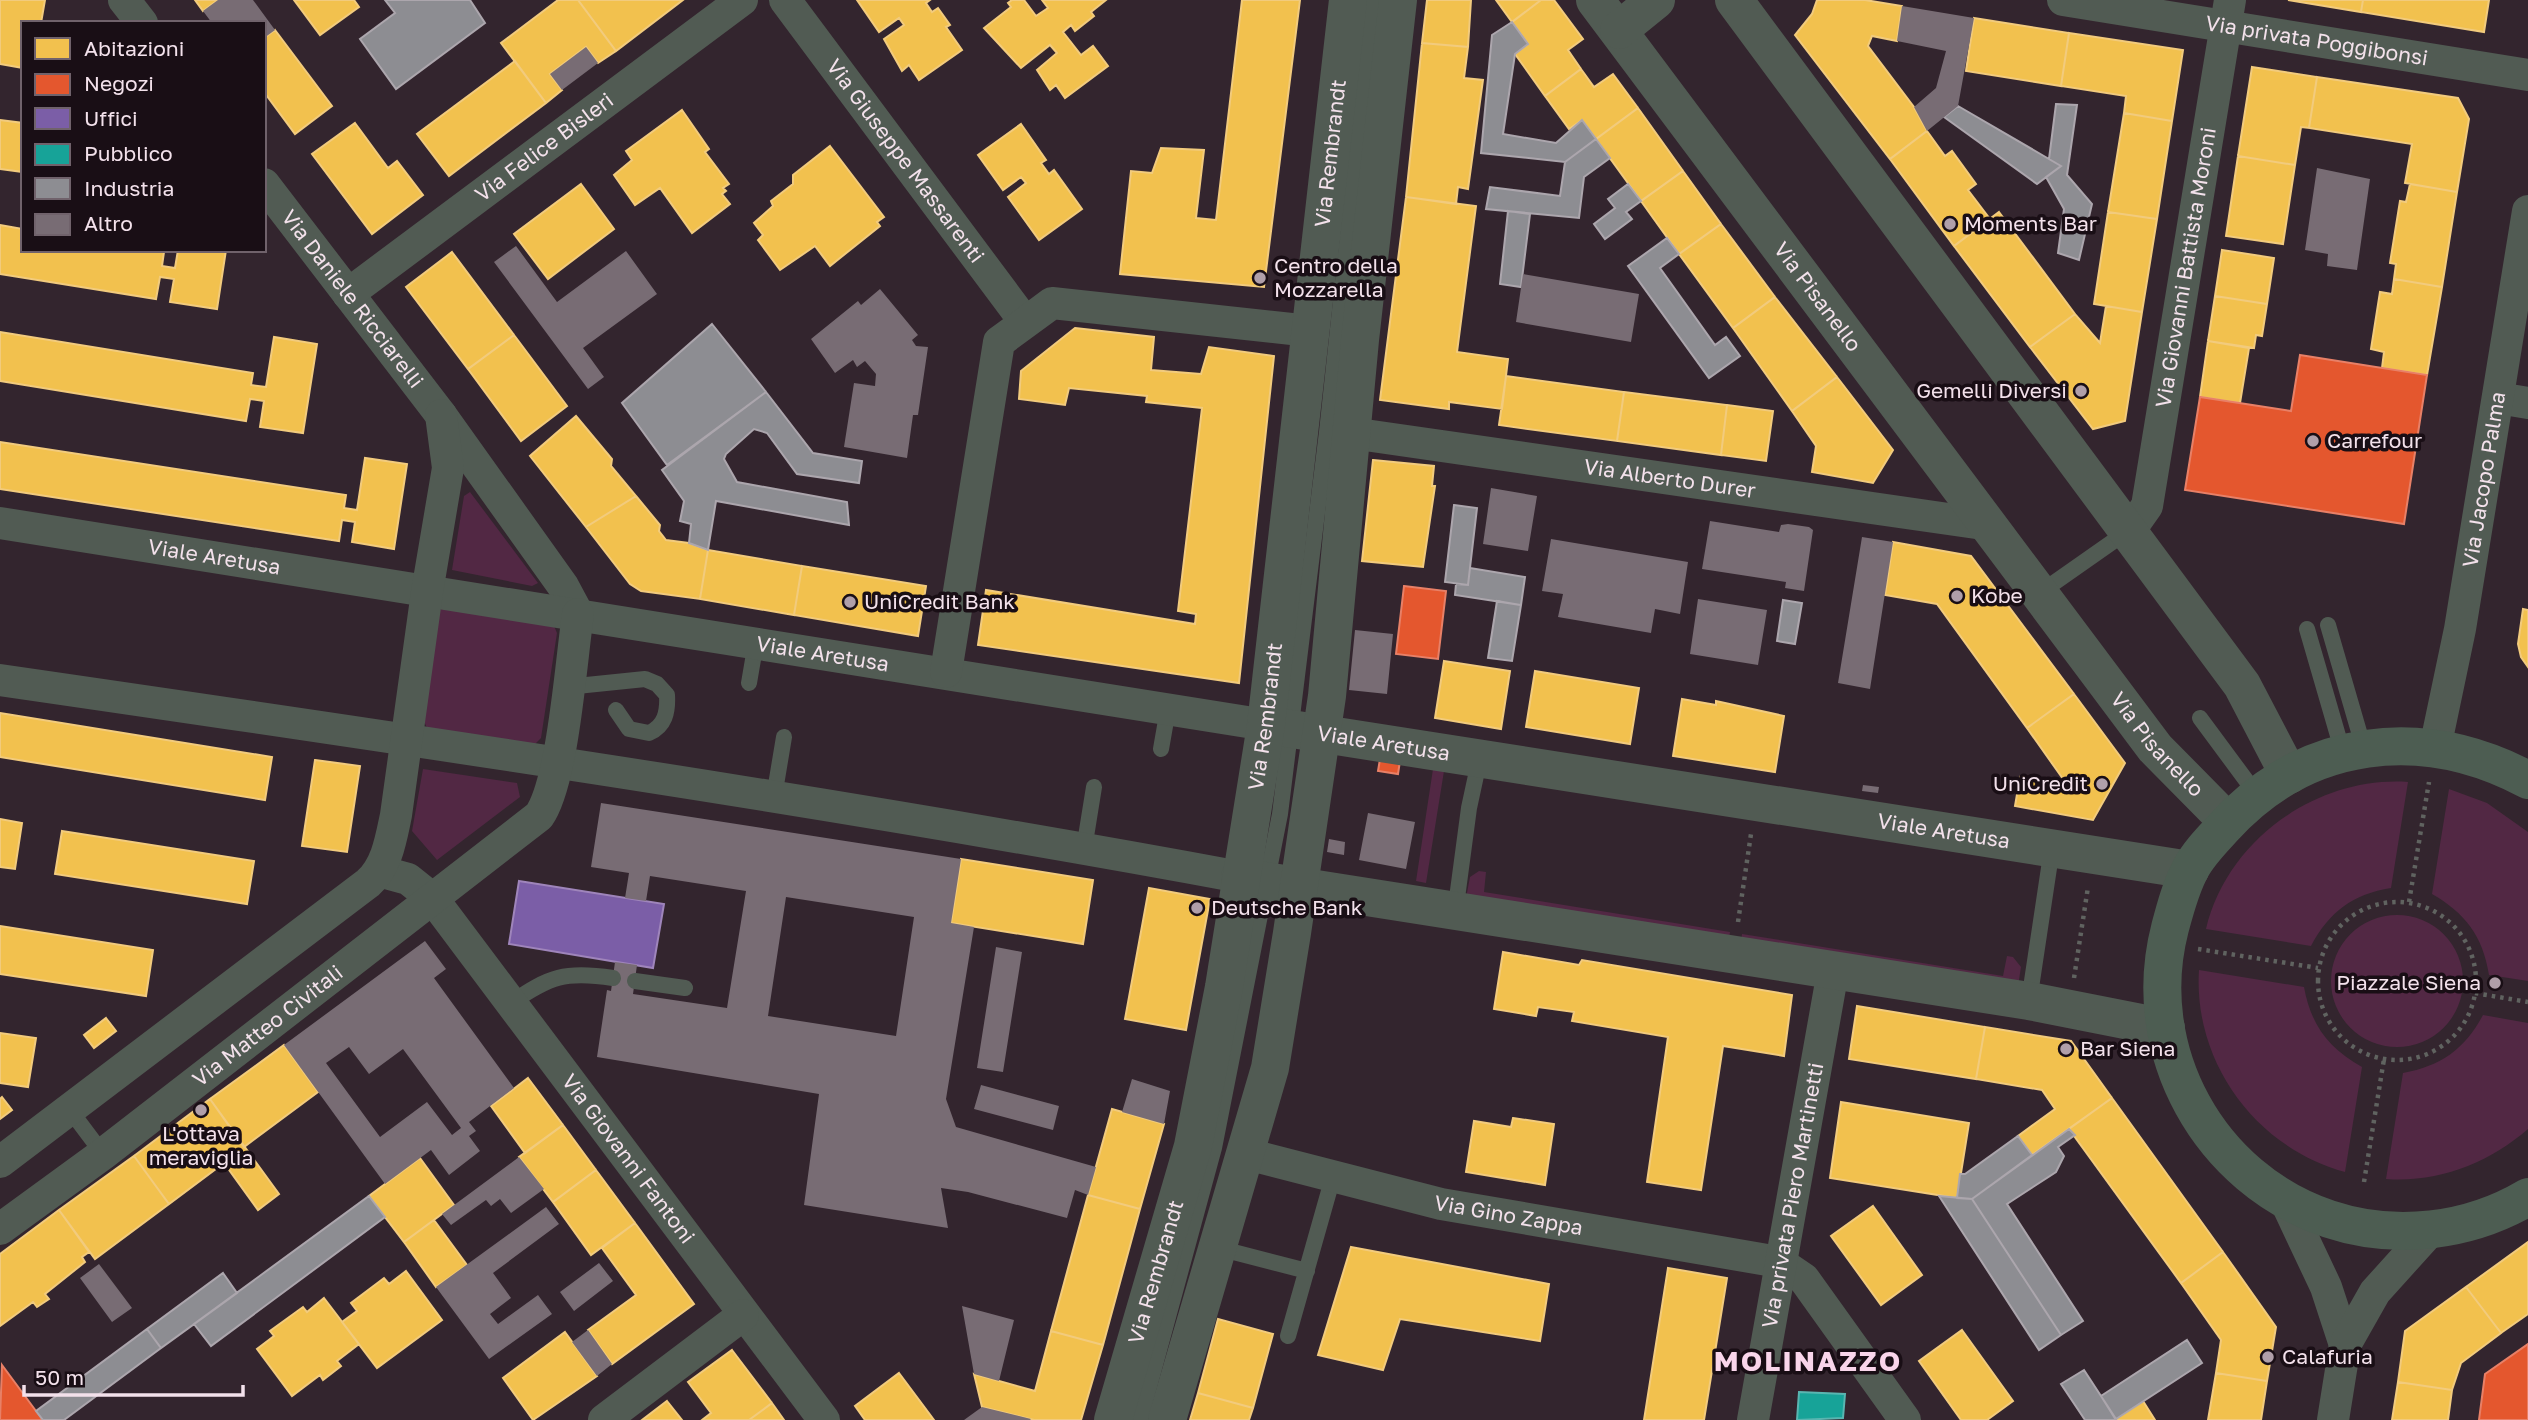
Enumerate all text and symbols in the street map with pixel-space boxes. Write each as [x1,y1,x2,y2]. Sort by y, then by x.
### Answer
street label: Via privata Poggibonsi [2204,9,2430,71]
legend [21,21,266,252]
text: Abitazioni [84,35,184,61]
street label: Via Giuseppe Massarenti [821,54,990,268]
text: Negozi [84,70,154,96]
street label: Via Rembrandt [1308,78,1351,229]
street label: Via Felice Bisleri [469,87,618,207]
text: Uffici [84,105,138,131]
street label: Via Giovanni Battista Moroni [2149,125,2221,410]
text: Pubblico [84,140,173,166]
text: Industria [84,175,174,201]
street label: Via Daniele Ricciarelli [276,204,430,393]
text: Altro [84,210,133,236]
place label: Moments Bar [1964,210,2097,236]
marker: Moments Bar [1942,216,1958,232]
street label: Via Pisanello [1769,236,1868,356]
place label: Centro della Mozzarella [1274,252,1398,302]
marker: Centro della Mozzarella [1252,270,1268,286]
place label: Gemelli Diversi [1916,377,2067,403]
marker: Gemelli Diversi [2073,383,2089,399]
street label: Via Jacopo Palma [2456,390,2510,569]
place label: Carrefour [2327,427,2422,453]
marker: Carrefour [2305,433,2321,449]
street label: Via Alberto Durer [1582,453,1757,503]
street label: Viale Aretusa [146,533,283,580]
place label: Kobe [1971,582,2023,608]
place label: UniCredit Bank [864,588,1015,614]
marker: Kobe [1949,588,1965,604]
marker: UniCredit Bank [842,594,858,610]
street label: Viale Aretusa [755,630,891,677]
street label: Via Rembrandt [1242,641,1287,792]
street label: Via Pisanello [2106,686,2210,802]
street label: Viale Aretusa [1316,719,1452,766]
place label: UniCredit [1993,770,2088,796]
marker: UniCredit [2094,776,2110,792]
street label: Viale Aretusa [1876,807,2012,854]
place label: Deutsche Bank [1211,894,1363,920]
marker: Deutsche Bank [1189,900,1205,916]
street label: Via Matteo Civitali [187,959,348,1092]
place label: Piazzale Siena [2336,969,2481,995]
marker: Piazzale Siena [2487,975,2503,991]
place label: Bar Siena [2080,1035,2175,1061]
marker: Bar Siena [2058,1041,2074,1057]
street label: Via privata Piero Martinetti [1756,1060,1828,1330]
street label: Via Giovanni Fantoni [557,1068,701,1248]
marker: L'ottava meraviglia [193,1102,209,1118]
place label: L'ottava meraviglia [149,1120,253,1170]
street label: Via Gino Zappa [1432,1189,1585,1240]
street label: Via Rembrandt [1122,1197,1189,1347]
place label: Calafuria [2282,1343,2373,1369]
district label: MOLINAZZO [1714,1344,1902,1377]
marker: Calafuria [2260,1349,2276,1365]
scale bar [24,1354,243,1398]
text: 50 m [35,1364,84,1390]

